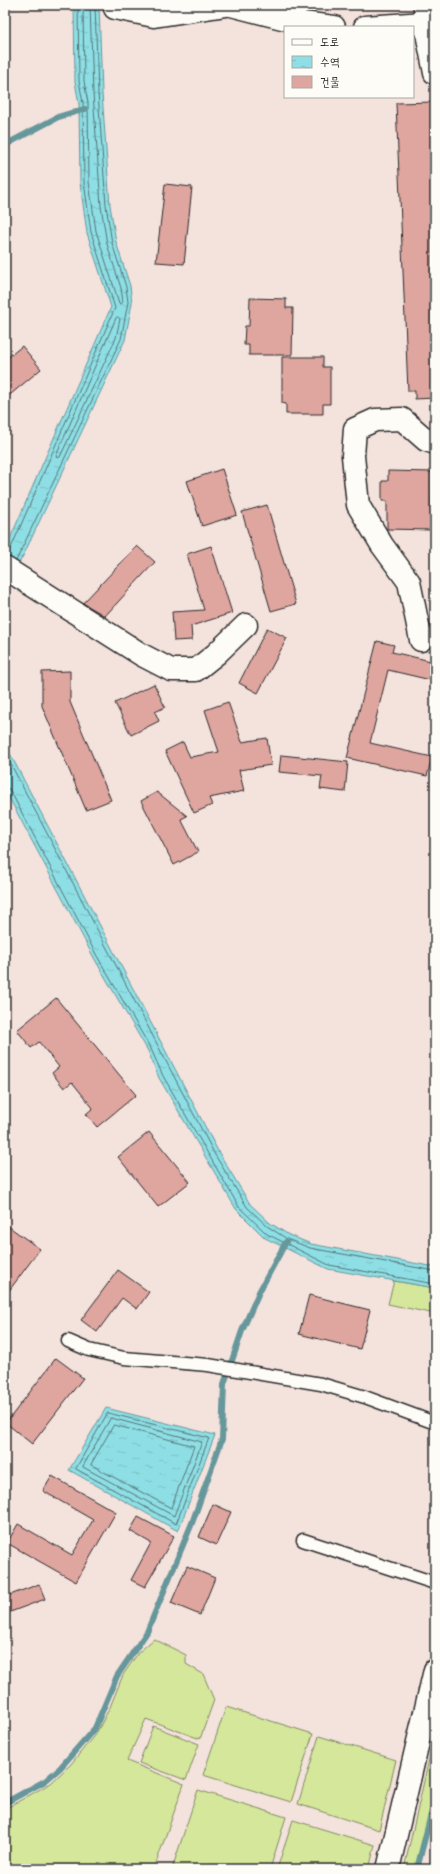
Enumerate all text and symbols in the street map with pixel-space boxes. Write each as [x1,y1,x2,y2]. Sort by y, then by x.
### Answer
legend [284,26,414,98]
text: 도로 [320,35,339,52]
text: 수역 [320,55,340,72]
text: 건물 [320,75,340,92]

